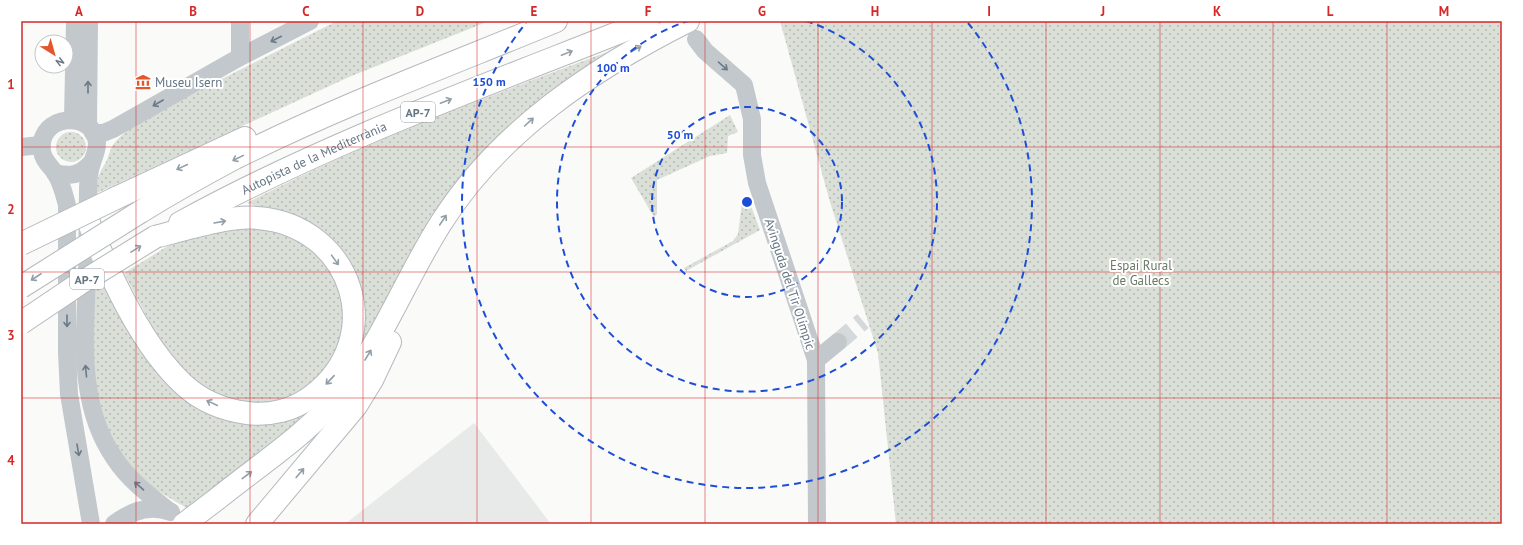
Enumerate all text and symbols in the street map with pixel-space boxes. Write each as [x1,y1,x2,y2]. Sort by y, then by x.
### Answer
text: A [75,3,83,20]
text: B [189,3,197,20]
text: C [302,3,310,20]
text: D [416,3,424,20]
text: E [531,3,538,20]
text: F [645,3,652,20]
text: G [758,3,766,20]
text: H [871,3,879,20]
text: I [987,3,991,20]
text: J [1100,3,1105,20]
text: K [1213,3,1221,20]
text: L [1327,3,1334,20]
text: M [1439,3,1449,20]
north arrow [34,34,74,74]
one-way arrow [270,36,282,43]
one-way arrow [630,45,642,53]
one-way arrow [560,49,572,57]
text: N [53,54,67,70]
text: 100 m [596,60,630,75]
one-way arrow [718,62,728,71]
museum icon: Museu Isern [134,73,152,91]
place label: Museu Isern [155,74,222,91]
text: 150 m [472,74,506,89]
text: 1 [7,76,15,93]
one-way arrow [84,81,92,94]
one-way arrow [439,96,451,104]
one-way arrow [152,100,164,108]
road number: AP-7 [401,102,435,122]
street label: Autopista de la Mediterrània [238,117,389,198]
one-way arrow [524,118,534,127]
text: 50 m [667,127,693,142]
one-way arrow [232,154,244,162]
one-way arrow [176,164,188,171]
centre of rings [740,195,754,209]
text: 2 [7,201,15,218]
one-way arrow [439,214,448,225]
street label: Avinguda del Tir Olímpic [761,216,819,352]
one-way arrow [213,218,226,226]
one-way arrow [130,244,142,252]
one-way arrow [331,254,339,265]
park label: Espai Rural de Gallecs [1110,257,1172,289]
road number: AP-7 [70,269,104,289]
one-way arrow [31,273,42,281]
one-way arrow [63,314,71,327]
text: 3 [7,327,15,344]
one-way arrow [364,350,372,361]
one-way arrow [83,365,90,378]
one-way arrow [325,375,334,385]
one-way arrow [206,399,218,406]
one-way arrow [74,443,82,456]
text: 4 [7,452,15,469]
one-way arrow [296,468,305,478]
one-way arrow [241,471,252,479]
one-way arrow [134,481,144,490]

